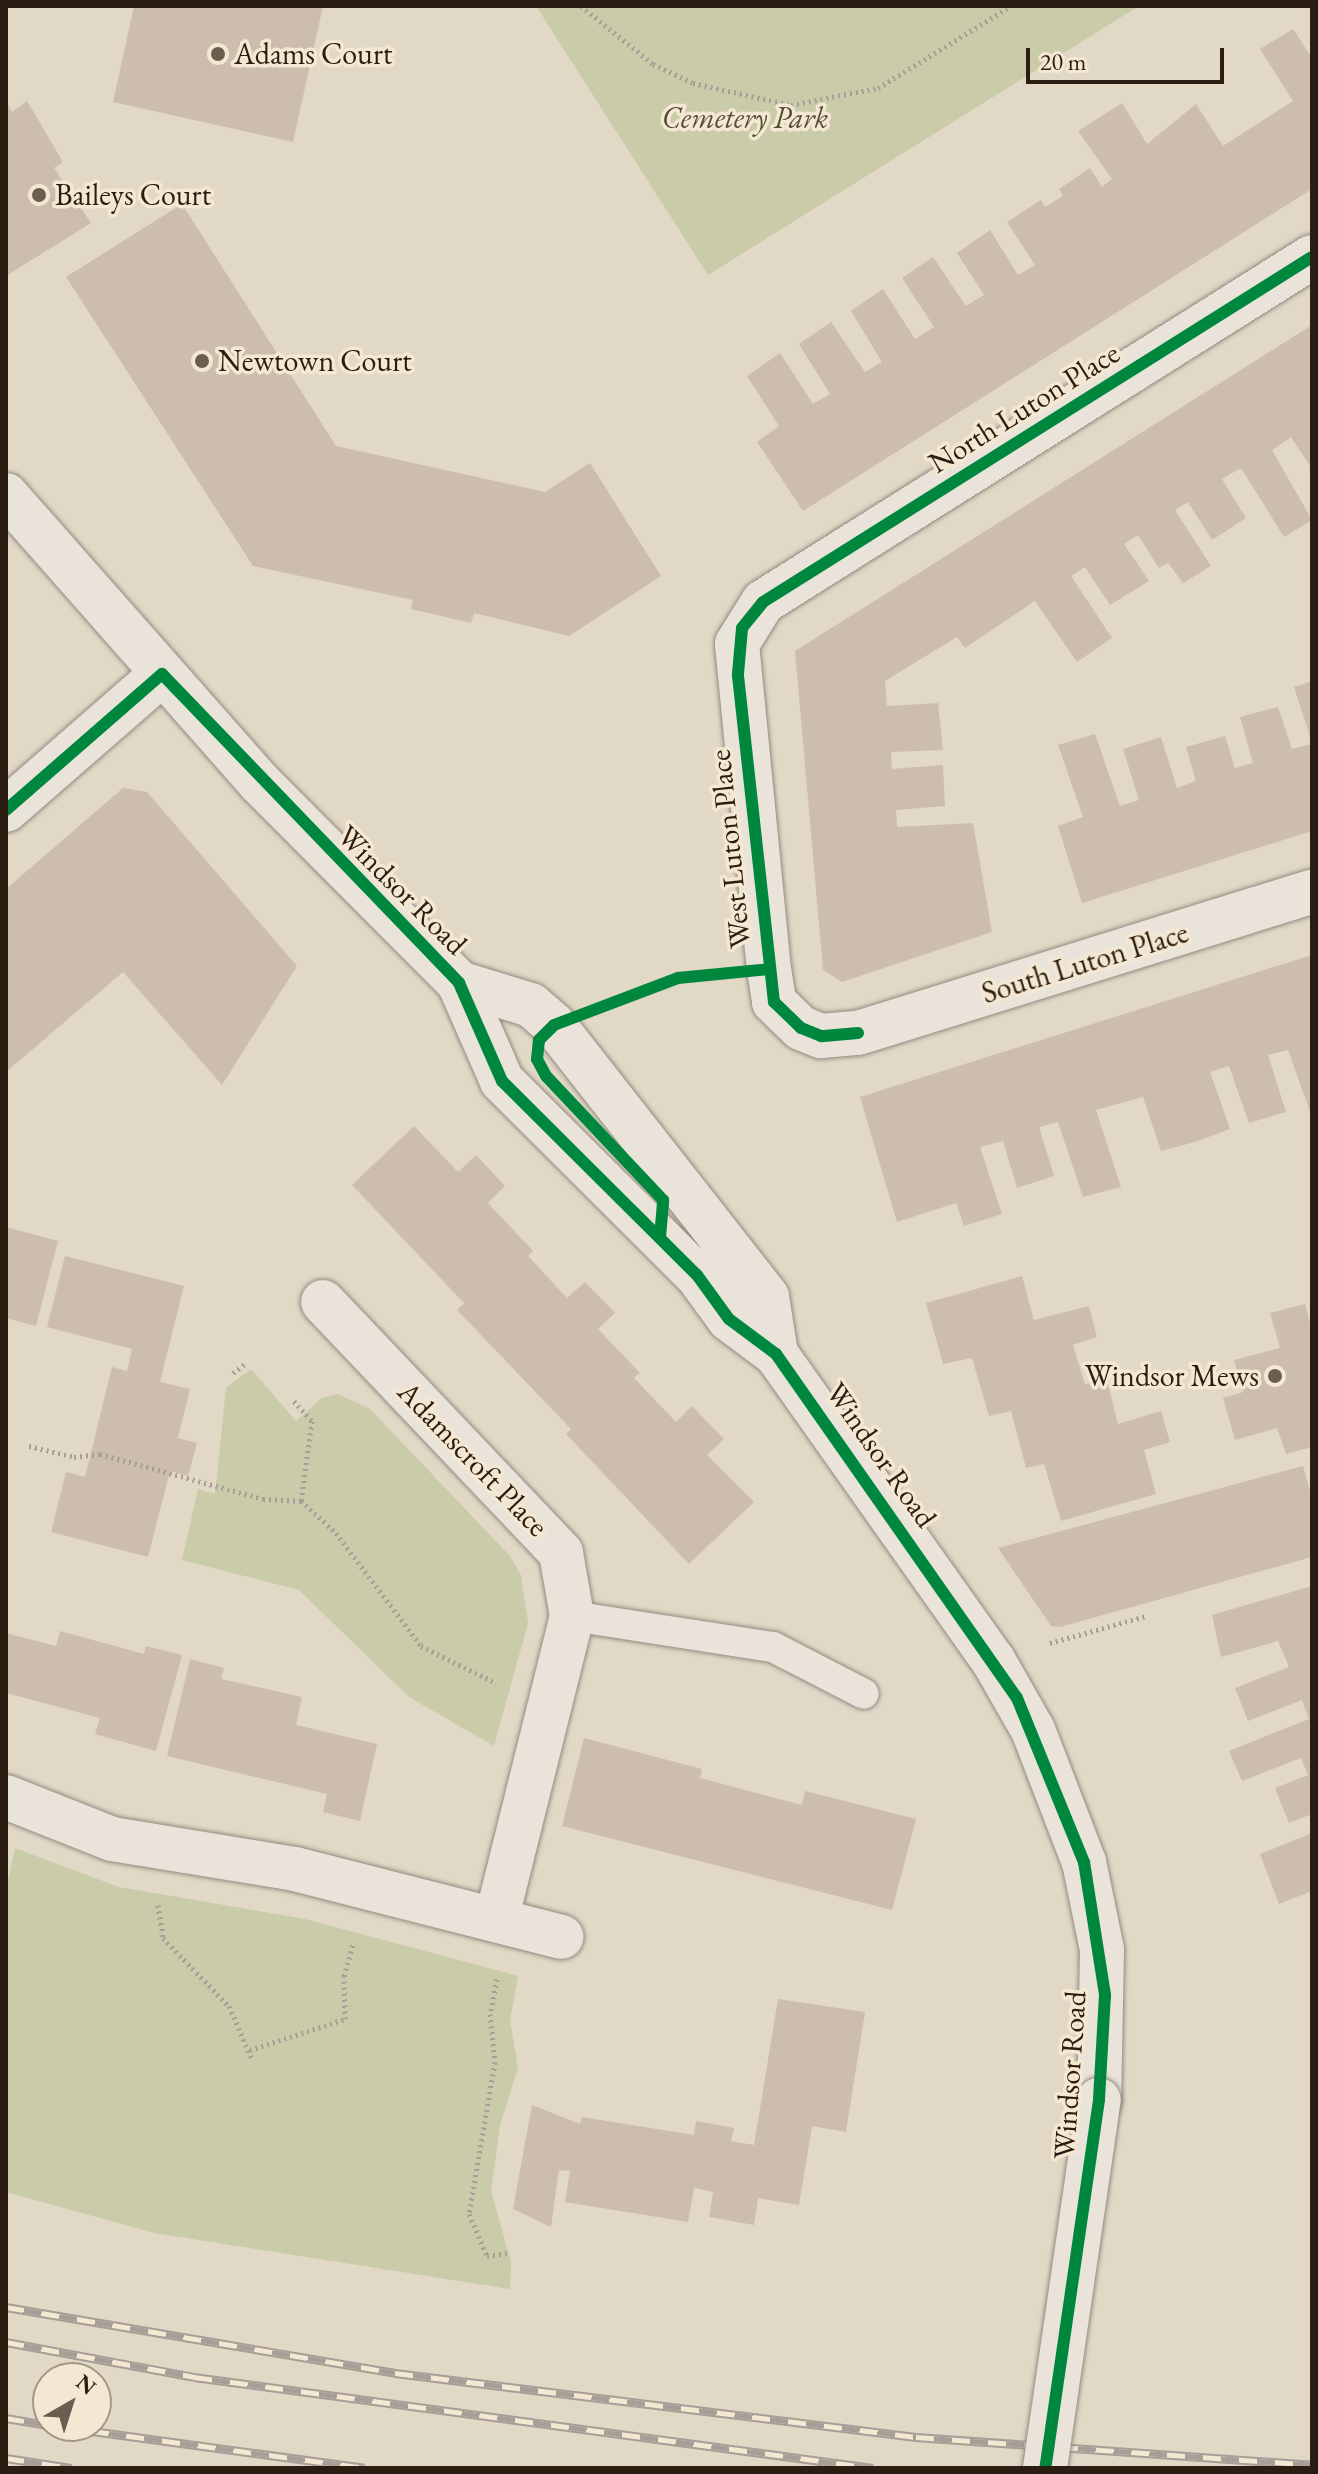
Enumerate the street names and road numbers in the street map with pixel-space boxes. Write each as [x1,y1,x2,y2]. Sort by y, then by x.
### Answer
street label: North Luton Place [922,335,1126,481]
street label: West Luton Place [702,748,758,950]
street label: Windsor Road [330,818,474,962]
street label: South Luton Place [977,915,1193,1011]
street label: Adamscroft Place [390,1374,556,1544]
street label: Windsor Road [818,1376,944,1534]
street label: Windsor Road [1046,1990,1094,2160]

